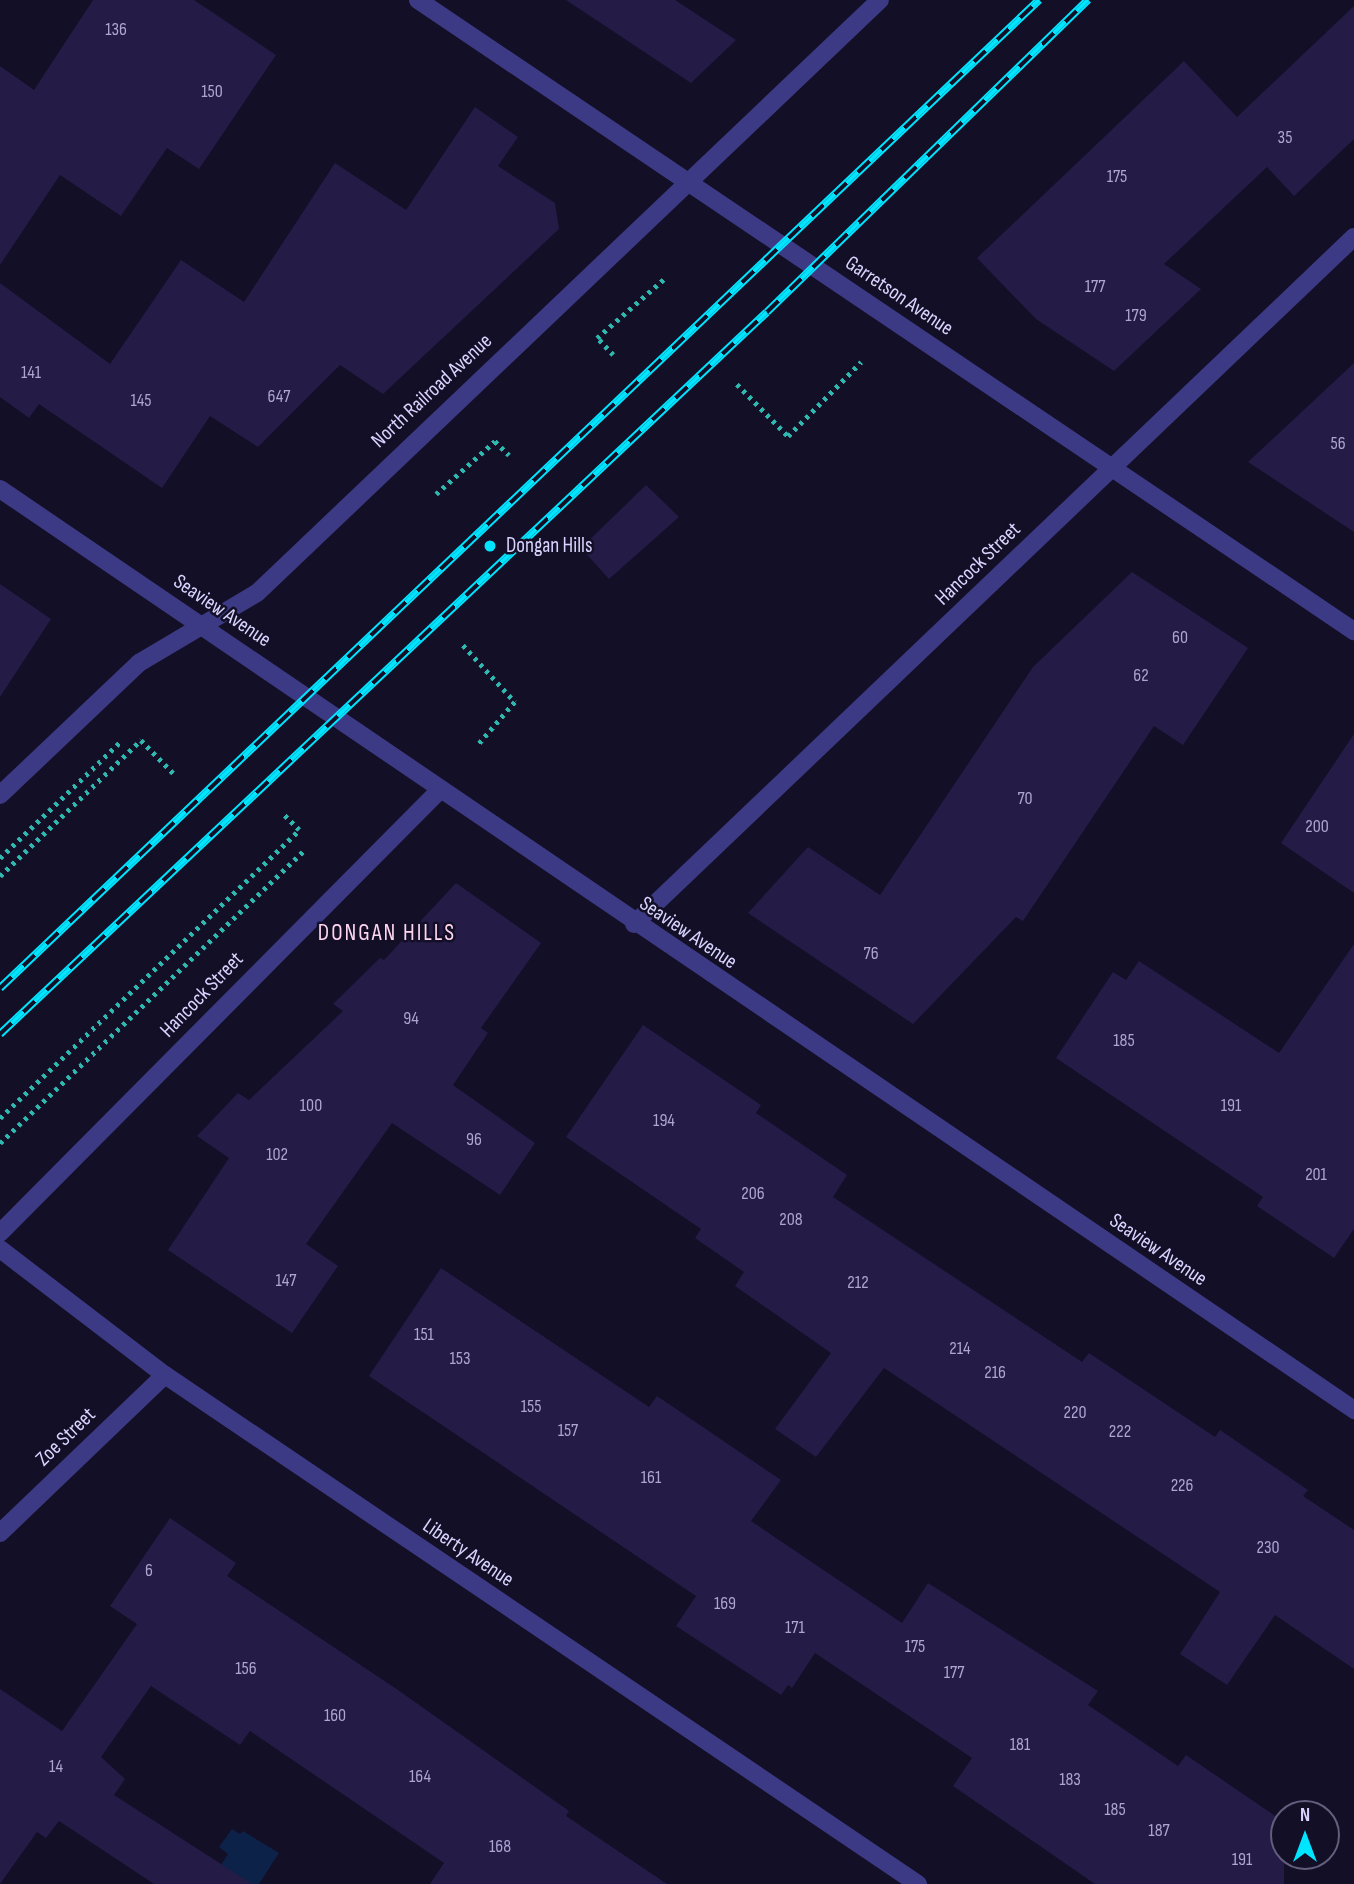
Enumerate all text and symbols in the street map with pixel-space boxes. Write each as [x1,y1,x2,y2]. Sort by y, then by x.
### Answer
house number: 136 [105,19,127,41]
house number: 150 [201,81,223,103]
house number: 35 [1278,127,1292,149]
house number: 175 [1107,166,1127,188]
street label: Garretson Avenue [840,251,958,341]
house number: 177 [1085,276,1105,298]
house number: 179 [1125,305,1147,327]
street label: North Railroad Avenue [366,329,498,453]
house number: 141 [21,362,41,384]
house number: 647 [268,386,290,408]
house number: 145 [130,390,152,412]
house number: 56 [1330,433,1346,455]
street label: Hancock Street [930,517,1026,611]
place label: Dongan Hills [506,533,592,559]
marker: Dongan Hills [480,536,500,556]
street label: Seaview Avenue [168,569,276,653]
house number: 60 [1172,627,1188,649]
house number: 62 [1133,665,1149,687]
house number: 70 [1017,788,1033,810]
house number: 200 [1305,816,1329,838]
street label: Seaview Avenue [634,891,742,975]
district label: DONGAN HILLS [319,919,455,947]
house number: 76 [863,943,879,965]
street label: Hancock Street [155,947,249,1043]
house number: 94 [403,1008,419,1030]
house number: 185 [1113,1030,1135,1052]
house number: 100 [300,1095,322,1117]
house number: 191 [1221,1095,1241,1117]
house number: 194 [653,1110,675,1132]
house number: 96 [466,1129,482,1151]
house number: 102 [266,1144,288,1166]
house number: 201 [1305,1164,1327,1186]
house number: 206 [741,1183,765,1205]
street label: Seaview Avenue [1104,1208,1212,1292]
house number: 208 [779,1209,803,1231]
house number: 147 [276,1270,296,1292]
house number: 212 [847,1272,869,1294]
house number: 151 [414,1324,434,1346]
house number: 214 [949,1338,971,1360]
house number: 153 [449,1348,471,1370]
house number: 216 [984,1362,1006,1384]
house number: 155 [521,1396,541,1418]
house number: 220 [1064,1402,1086,1424]
street label: Zoe Street [31,1403,101,1471]
house number: 157 [558,1420,578,1442]
house number: 222 [1109,1421,1131,1443]
house number: 161 [641,1467,661,1489]
house number: 226 [1171,1475,1193,1497]
street label: Liberty Avenue [418,1513,518,1593]
house number: 230 [1256,1537,1280,1559]
house number: 6 [145,1560,153,1582]
house number: 169 [714,1593,736,1615]
house number: 171 [785,1617,805,1639]
house number: 175 [905,1636,925,1658]
house number: 156 [235,1658,257,1680]
house number: 177 [944,1662,964,1684]
house number: 160 [324,1705,346,1727]
house number: 181 [1010,1734,1030,1756]
house number: 14 [49,1756,63,1778]
house number: 164 [409,1766,431,1788]
house number: 183 [1059,1769,1081,1791]
house number: 185 [1104,1799,1126,1821]
north arrow [1270,1800,1340,1870]
text: N [1300,1804,1310,1827]
house number: 187 [1148,1820,1170,1842]
house number: 168 [489,1836,511,1858]
house number: 191 [1232,1849,1252,1871]

